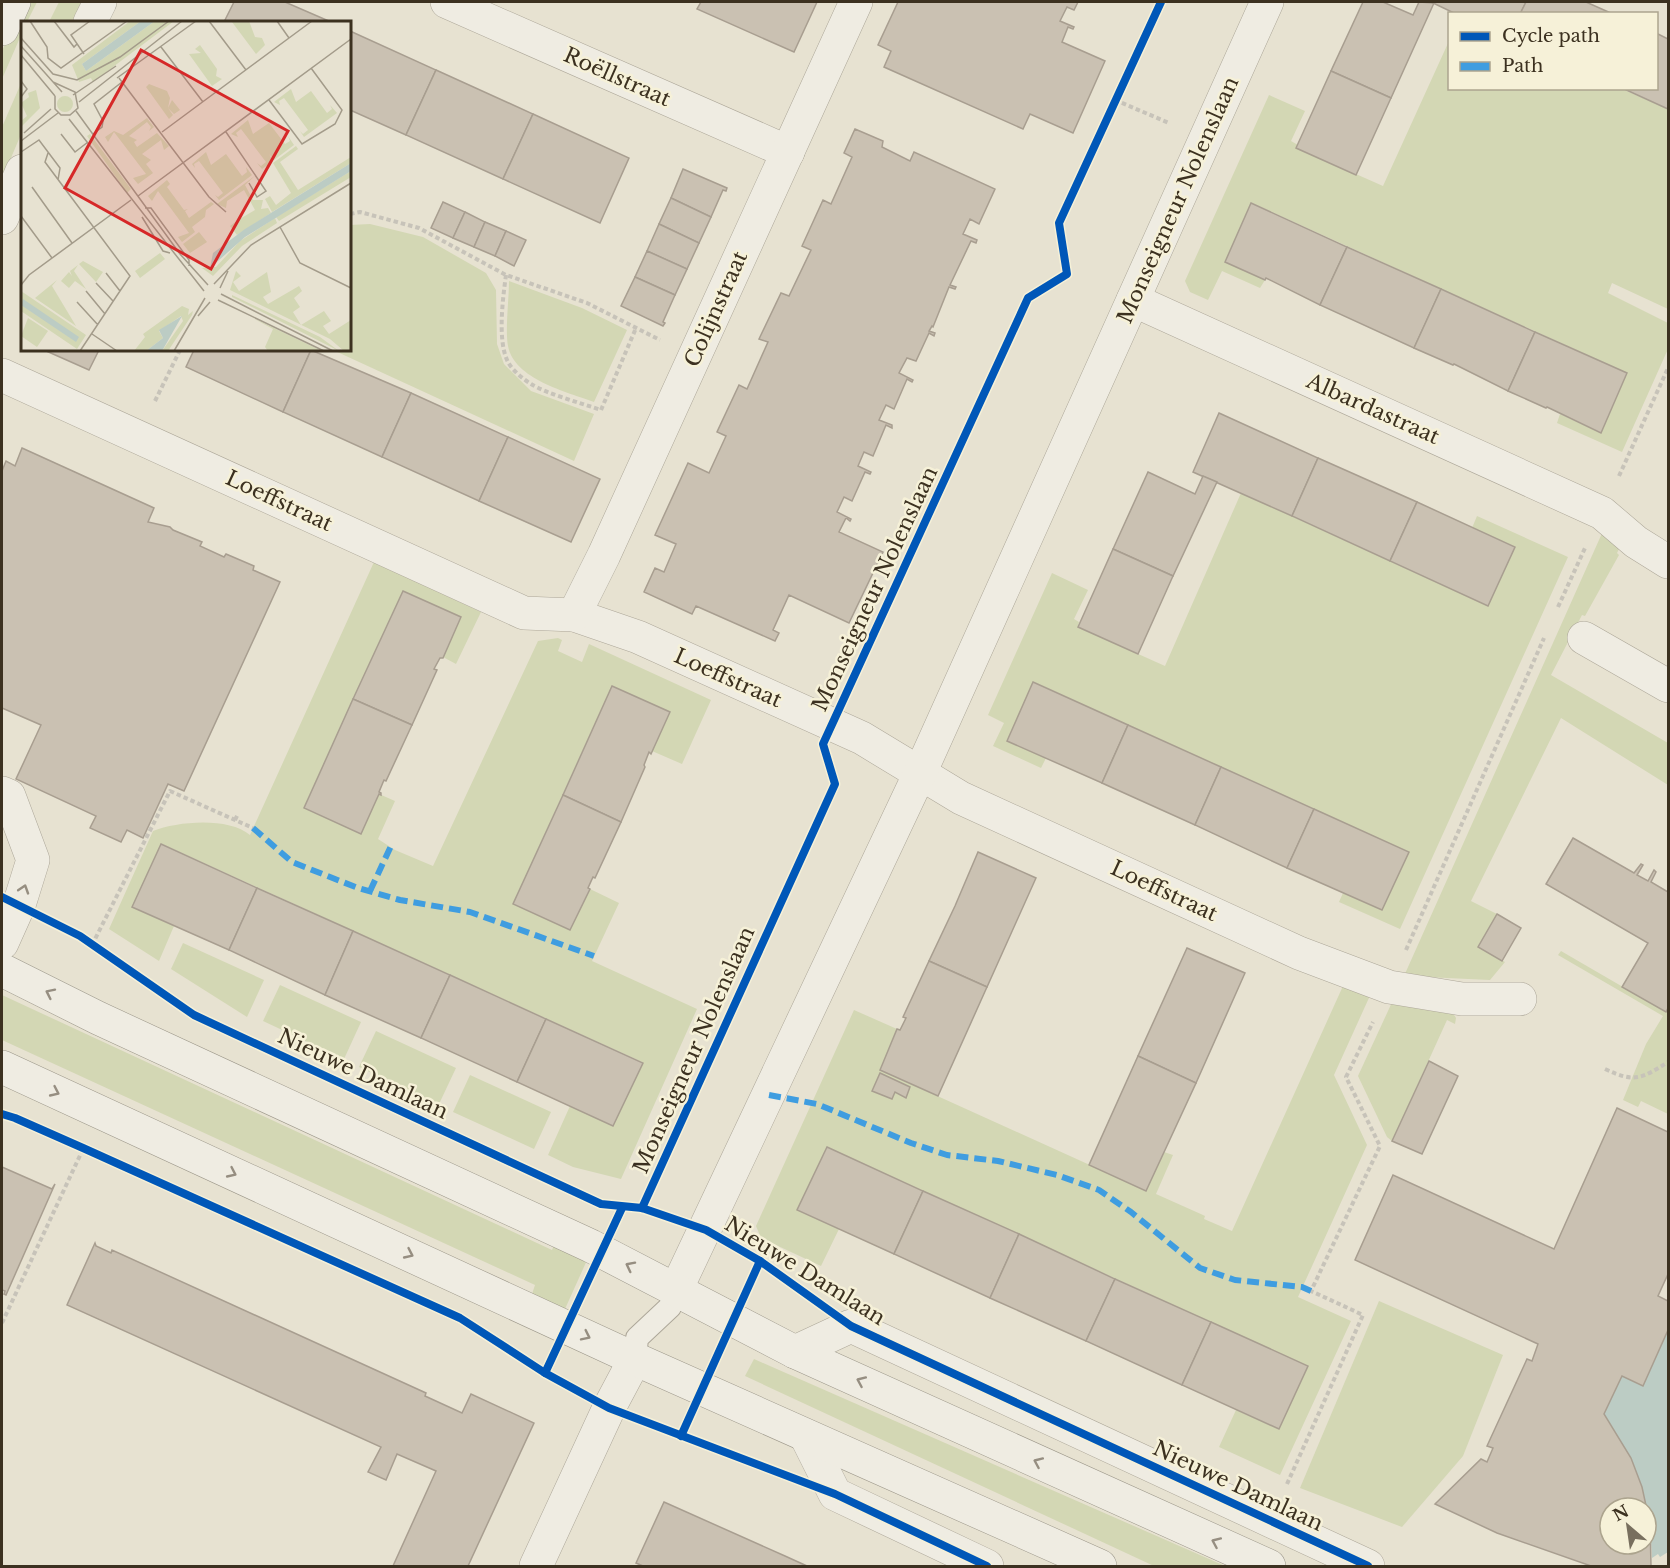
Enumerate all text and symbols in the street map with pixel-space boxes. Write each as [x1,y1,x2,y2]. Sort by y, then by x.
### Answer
legend [1448,12,1658,90]
inset map [21,21,351,351]
text: Cycle path [1502,25,1600,47]
street label: Roëllstraat [559,42,675,112]
text: Path [1502,55,1543,77]
street label: Monseigneur Nolenslaan [1112,73,1244,327]
street label: Colijnstraat [679,247,753,371]
street label: Albardastraat [1302,368,1444,450]
street label: Monseigneur Nolenslaan [807,462,943,716]
street label: Loeffstraat [221,465,337,537]
street label: Loeffstraat [670,643,786,713]
street label: Loeffstraat [1106,855,1222,927]
one-way arrow [17,884,29,895]
street label: Monseigneur Nolenslaan [628,923,760,1177]
one-way arrow [45,989,56,1001]
street label: Nieuwe Damlaan [274,1023,452,1125]
one-way arrow [48,1084,59,1096]
one-way arrow [225,1166,236,1178]
street label: Nieuwe Damlaan [720,1211,890,1331]
one-way arrow [403,1247,414,1259]
one-way arrow [626,1262,636,1273]
one-way arrow [580,1328,591,1340]
one-way arrow [856,1377,867,1389]
street label: Nieuwe Damlaan [1149,1435,1327,1537]
one-way arrow [1034,1457,1045,1469]
north arrow [1598,1496,1658,1556]
text: N [1609,1500,1632,1525]
one-way arrow [1212,1537,1223,1549]

